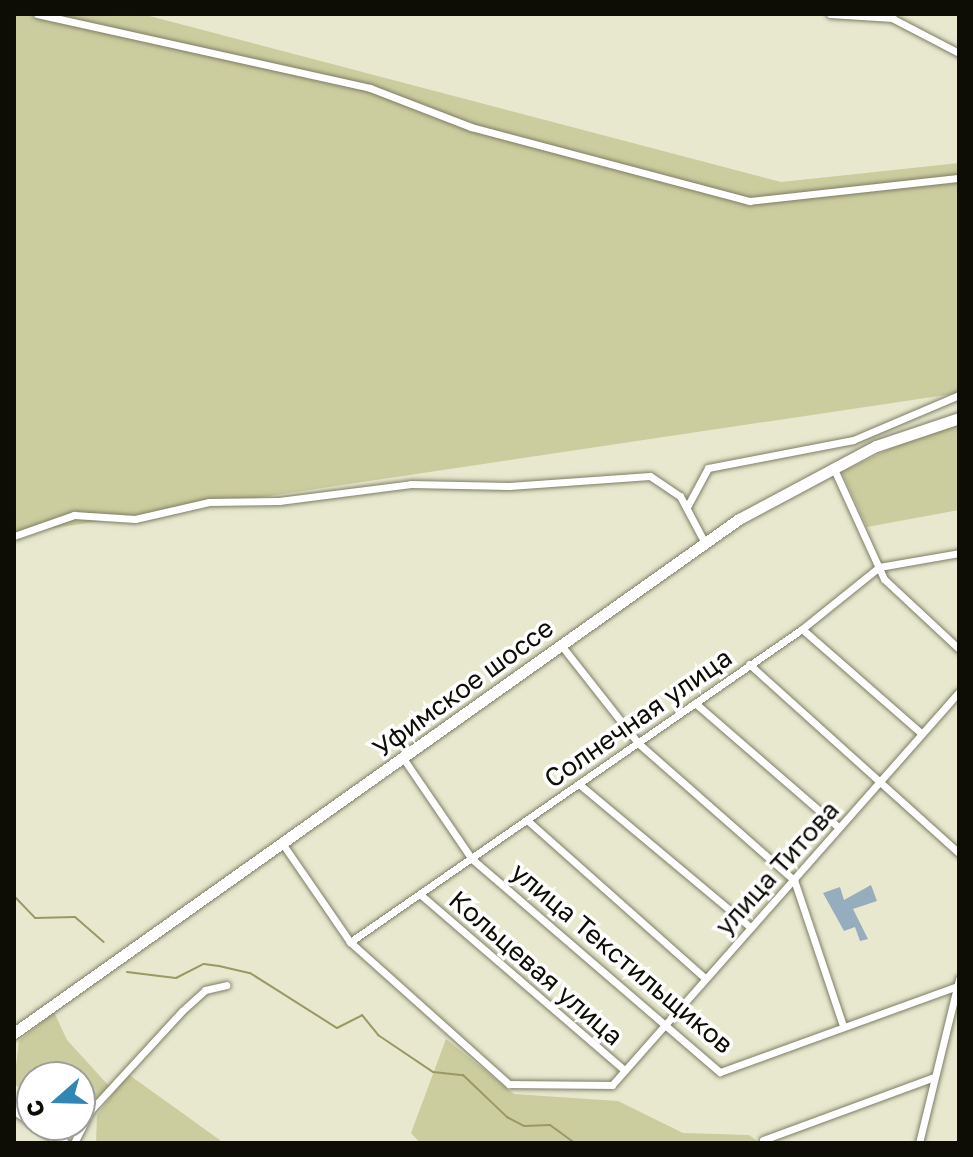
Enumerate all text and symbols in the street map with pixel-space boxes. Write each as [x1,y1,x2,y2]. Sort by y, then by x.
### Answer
street label: Уфимское шоссе [367,612,559,764]
street label: Солнечная улица [538,642,738,794]
street label: улица Титова [709,794,845,942]
street label: улица Текстильщиков [505,856,739,1060]
street label: Кольцевая улица [443,884,629,1052]
north arrow [16,1061,96,1141]
text: С [19,1097,50,1121]

